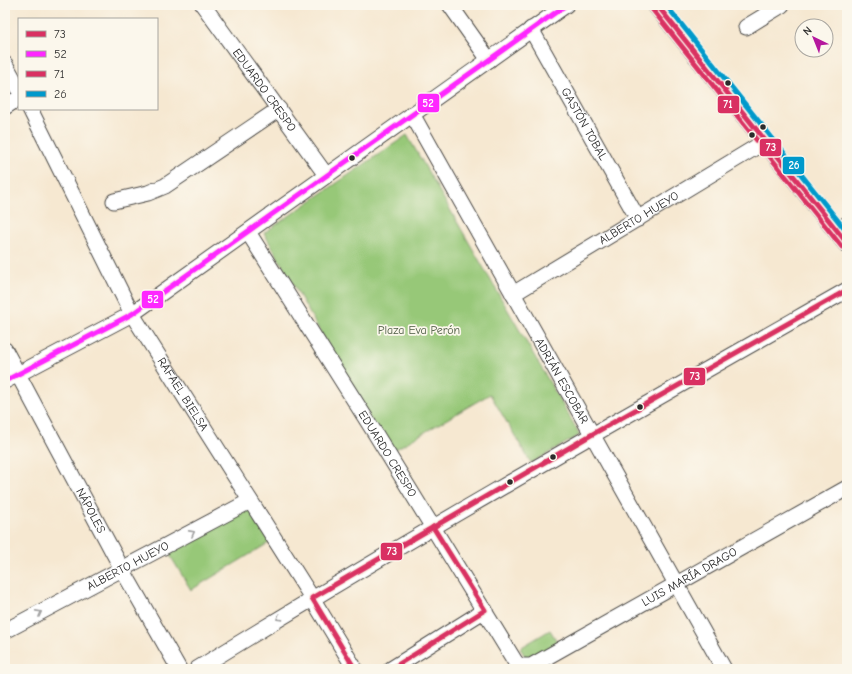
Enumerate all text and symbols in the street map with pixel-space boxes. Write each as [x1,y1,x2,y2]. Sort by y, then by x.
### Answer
legend [18,18,158,110]
north arrow [794,18,834,58]
text: N [800,24,815,38]
text: 73 [54,27,66,41]
street label: EDUARDO CRESPO [230,46,299,135]
text: 52 [54,47,67,61]
text: 71 [54,67,65,81]
unlabelled marker [723,78,733,88]
street label: GASTÓN TOBAL [558,85,611,163]
text: 26 [54,87,67,101]
line badge: 52 [417,93,440,113]
line badge: 71 [717,95,740,114]
text: 52 [422,97,434,110]
text: 71 [723,98,733,111]
unlabelled marker [758,122,768,132]
unlabelled marker [747,130,757,140]
line badge: 73 [759,138,782,157]
text: 73 [766,141,776,154]
unlabelled marker [347,153,357,163]
line badge: 26 [782,156,805,175]
text: 26 [788,159,800,172]
street label: ALBERTO HUEYO [596,188,681,247]
line badge: 52 [141,290,164,309]
text: 52 [147,293,159,306]
park label: Plaza Eva Perón [378,323,460,337]
street label: ADRIÁN ESCOBAR [532,336,592,426]
street label: RAFAEL BIELSA [154,355,211,434]
line badge: 73 [683,367,706,386]
text: 73 [690,370,700,383]
unlabelled marker [635,402,645,412]
street label: EDUARDO CRESPO [356,408,420,500]
unlabelled marker [548,452,558,462]
unlabelled marker [505,477,515,487]
street label: NÁPOLES [73,486,109,536]
one-way arrow [187,530,195,537]
street label: ALBERTO HUEYO [84,538,171,593]
line badge: 73 [380,542,403,561]
street label: LUIS MARÍA DRAGO [639,544,740,609]
text: 73 [387,545,397,558]
one-way arrow [35,610,43,618]
one-way arrow [276,614,283,621]

